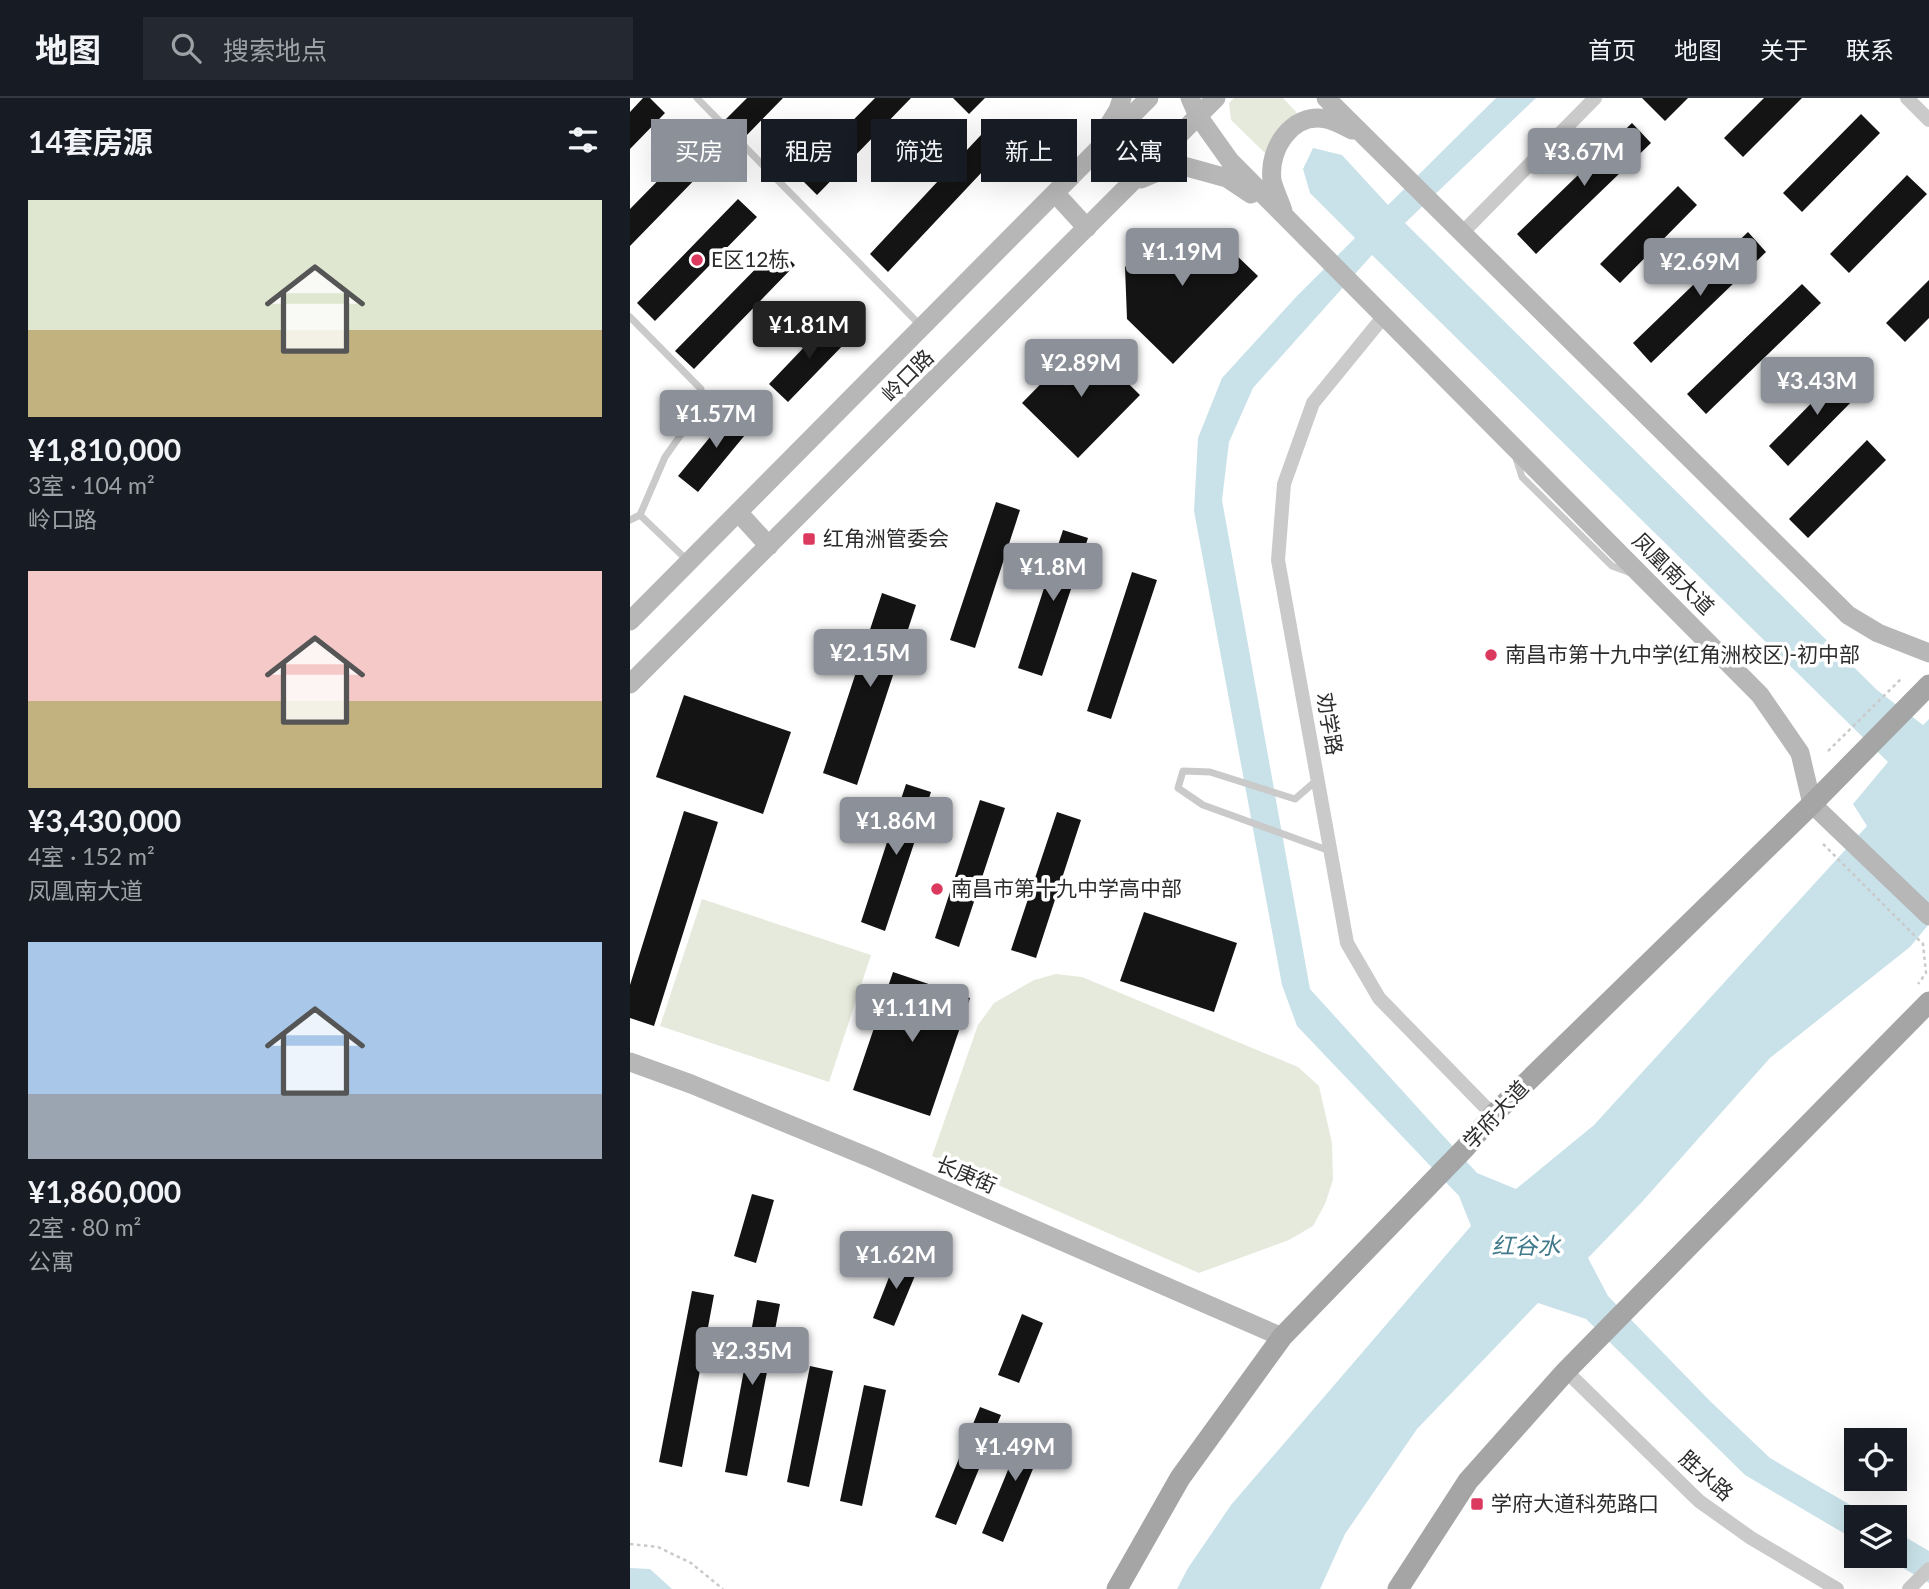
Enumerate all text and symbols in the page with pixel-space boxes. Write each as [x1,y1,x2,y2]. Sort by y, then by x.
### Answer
search box [143,17,633,80]
text: 地图 [35,29,101,69]
icon: search [167,29,205,67]
text: 搜索地点 [223,34,327,66]
text: 首页 [1588,35,1636,64]
text: 地图 [1674,35,1722,64]
text: 关于 [1760,35,1808,64]
text: 联系 [1846,35,1894,64]
chip: 买房 [651,119,747,182]
chip: 租房 [761,119,857,182]
chip: 筛选 [871,119,967,182]
chip: 新上 [981,119,1077,182]
chip: 公寓 [1091,119,1187,182]
icon: filters [564,121,602,159]
text: 14套房源 [28,123,153,159]
pin: ¥3.67M [1527,129,1641,188]
text: ¥3.67M [1544,137,1624,165]
pin: ¥1.19M [1125,228,1239,288]
text: ¥1.19M [1142,237,1222,265]
pin: ¥2.69M [1643,238,1757,298]
icon: home [252,246,378,372]
place label: E区12栋 [711,246,790,271]
text: ¥2.69M [1660,247,1740,275]
marker: E区12栋 [689,252,705,268]
pin: ¥1.81M [752,302,866,361]
text: ¥1.81M [769,310,849,338]
pin: ¥2.89M [1024,340,1138,399]
street label: 岭口路 [876,344,938,406]
text: ¥2.89M [1041,348,1121,376]
pin: ¥3.43M [1760,358,1874,417]
text: ¥3.43M [1777,366,1857,394]
pin: ¥1.57M [659,390,773,450]
text: ¥1.57M [676,399,756,427]
text: ¥1,810,000 [28,431,181,467]
text: 3室 · 104 m² [28,471,155,499]
text: 岭口路 [28,505,97,533]
place label: 红角洲管委会 [823,525,949,550]
street label: 凤凰南大道 [1628,527,1720,619]
marker: 红角洲管委会 [801,531,817,547]
pin: ¥1.8M [1004,544,1102,603]
text: ¥1.8M [1019,552,1087,580]
icon: home [252,617,378,743]
pin: ¥2.15M [813,630,927,689]
text: ¥2.15M [830,638,910,666]
place label: 南昌市第十九中学(红角洲校区)-初中部 [1505,641,1860,666]
marker: 南昌市第十九中学(红角洲校区)-初中部 [1483,647,1499,663]
street label: 劝学路 [1313,691,1348,757]
pin: ¥1.86M [839,798,953,857]
text: ¥3,430,000 [28,802,181,838]
text: ¥1.86M [856,806,936,834]
text: 4室 · 152 m² [28,842,155,870]
place label: 南昌市第十九中学高中部 [951,875,1182,900]
text: 凤凰南大道 [28,876,143,904]
marker: 南昌市第十九中学高中部 [929,881,945,897]
pin: ¥1.11M [855,984,969,1044]
icon: home [252,988,378,1114]
text: ¥1.11M [872,993,952,1021]
street label: 学府大道 [1457,1075,1533,1153]
street label: 长庚街 [933,1150,1000,1197]
text: ¥1,860,000 [28,1173,181,1209]
text: 2室 · 80 m² [28,1213,141,1241]
water label: 红谷水 [1492,1231,1562,1259]
pin: ¥1.62M [839,1232,953,1291]
text: ¥1.62M [856,1240,936,1268]
text: 公寓 [28,1247,74,1275]
pin: ¥2.35M [695,1328,809,1387]
text: ¥2.35M [712,1336,792,1364]
pin: ¥1.49M [958,1424,1072,1483]
map controls [1844,1428,1907,1568]
button: locate [1844,1428,1907,1491]
text: ¥1.49M [975,1432,1055,1460]
street label: 胜水路 [1675,1445,1739,1505]
place label: 学府大道科苑路口 [1491,1490,1659,1515]
marker: 学府大道科苑路口 [1469,1496,1485,1512]
button: layers [1844,1505,1907,1568]

